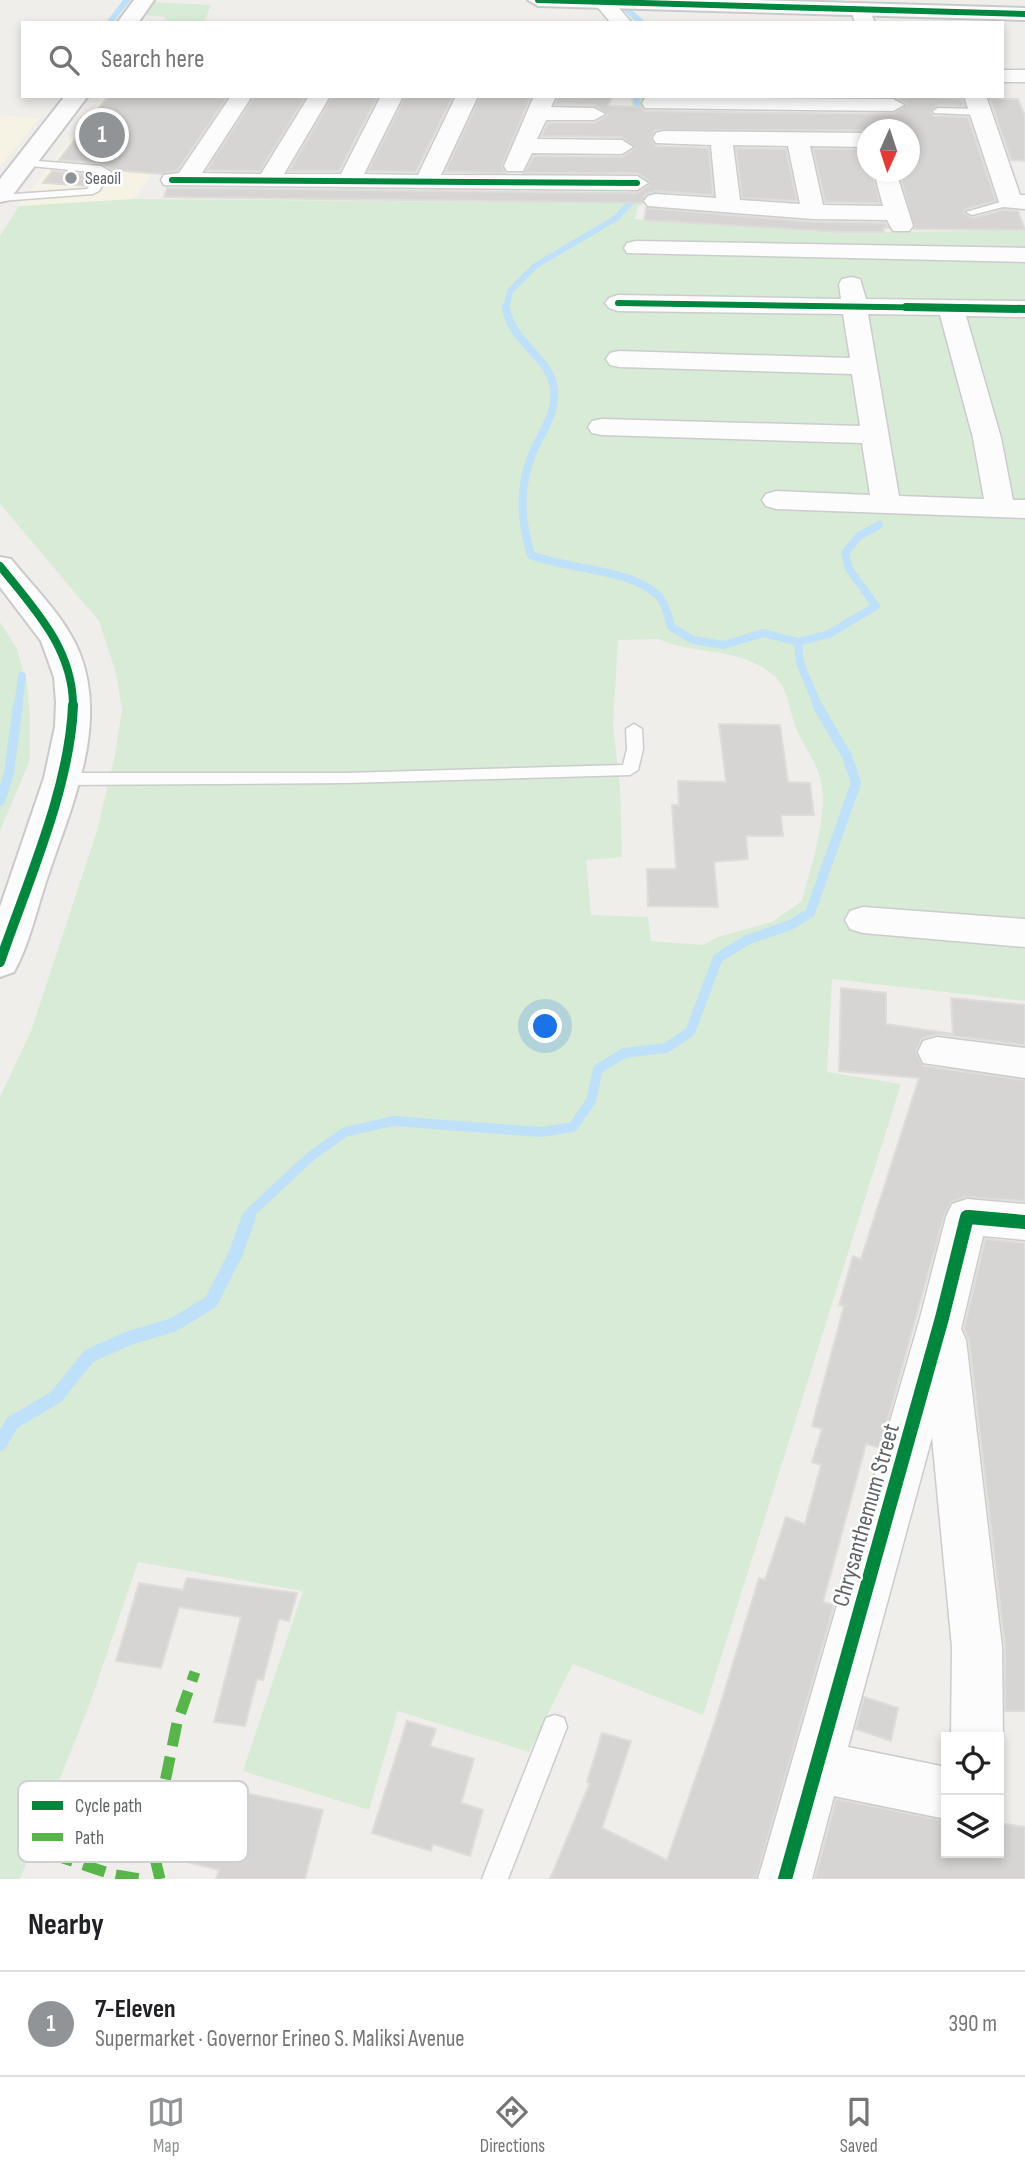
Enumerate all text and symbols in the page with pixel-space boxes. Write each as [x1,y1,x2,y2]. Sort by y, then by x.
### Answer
search box [21,21,1004,98]
icon: search [45,41,83,79]
text: Search here [101,44,204,75]
pin: 1 [79,109,125,161]
north arrow [857,119,920,182]
place label: Seaoil [85,168,121,189]
marker: Seaoil [63,170,79,186]
your location [528,1009,562,1043]
street label: Chrysanthemum Street [826,1420,906,1610]
map controls [941,1732,1004,1858]
button: locate [941,1732,1004,1795]
legend [18,1781,248,1862]
text: Cycle path [75,1795,142,1818]
button: layers [941,1795,1004,1858]
text: Path [75,1827,104,1850]
text: Nearby [28,1907,104,1943]
text: 7-Eleven [95,1994,176,2025]
text: 1 [46,2010,56,2038]
text: 390 m [948,2010,997,2038]
text: Supermarket · Governor Erineo S. Maliksi Avenue [95,2025,465,2053]
tab: Map [147,2093,185,2158]
tab: Directions [480,2093,545,2158]
tab: Saved [840,2093,878,2158]

